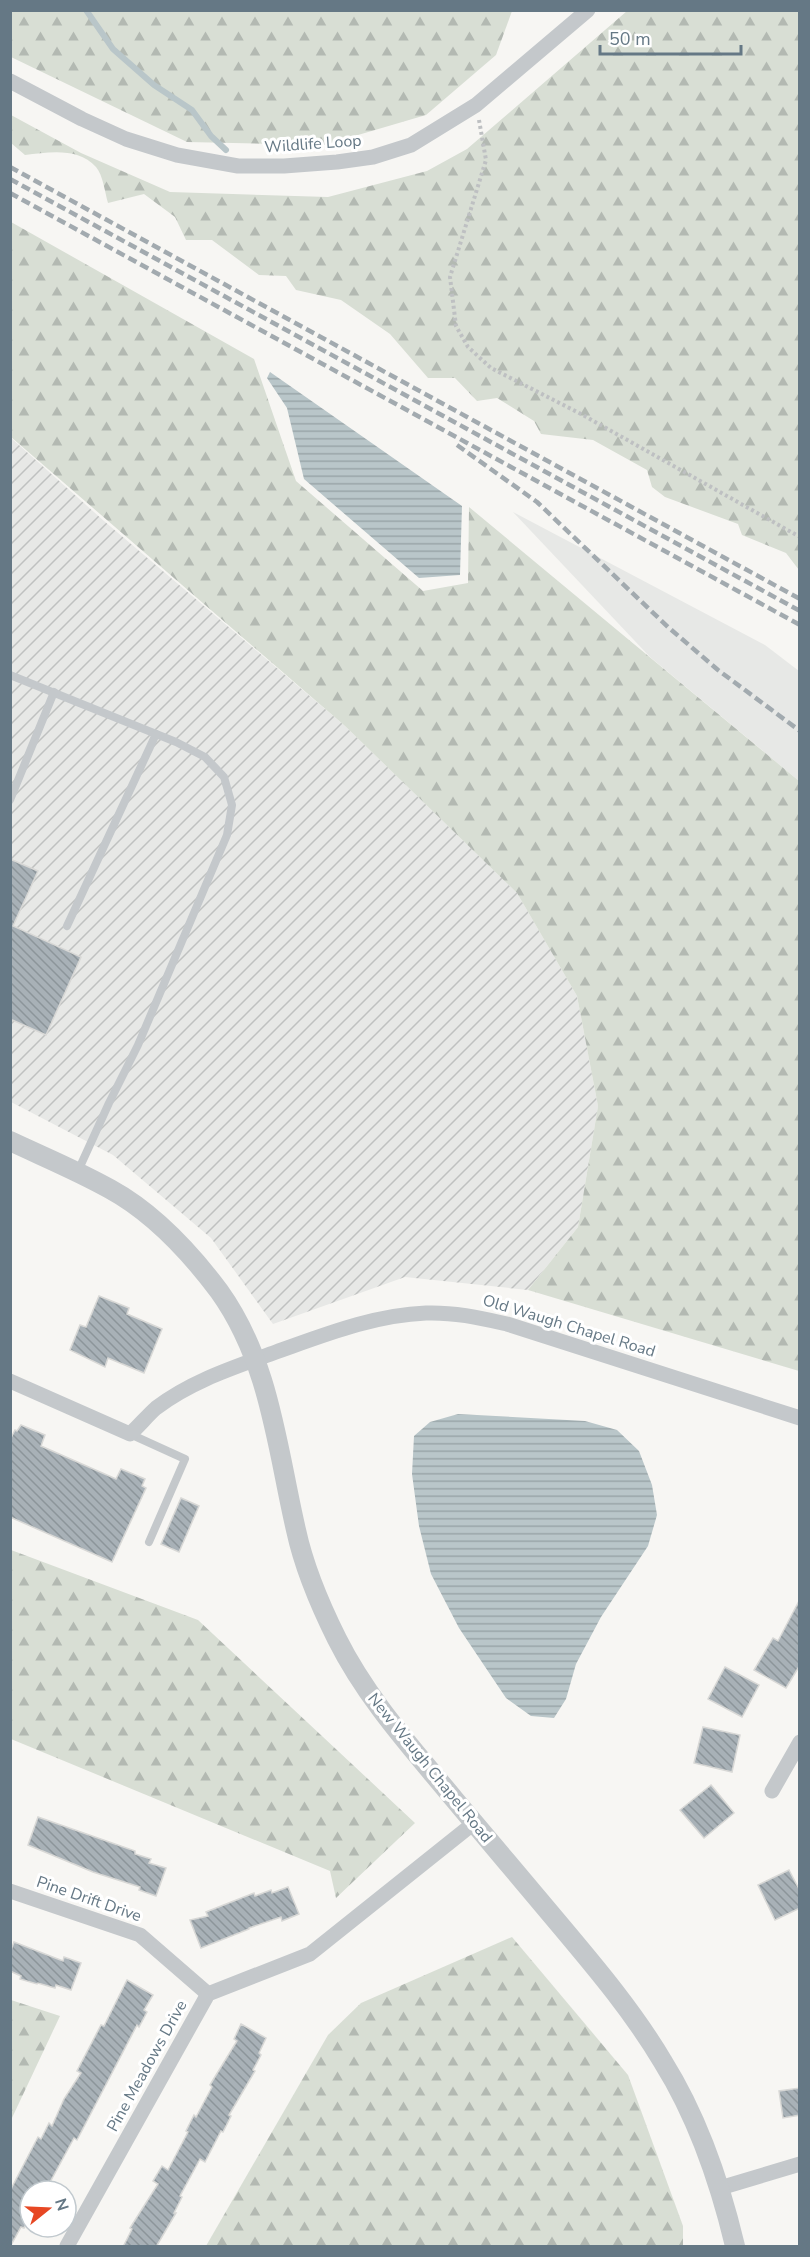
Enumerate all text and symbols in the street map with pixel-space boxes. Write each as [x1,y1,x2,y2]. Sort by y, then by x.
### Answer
scale bar [600,18,741,56]
text: 50 m [609,27,651,51]
street label: Wildlife Loop [264,130,362,158]
street label: Old Waugh Chapel Road [480,1289,658,1363]
street label: New Waugh Chapel Road [363,1688,497,1848]
street label: Pine Drift Drive [34,1871,144,1927]
street label: Pine Meadows Drive [102,1996,192,2136]
north arrow [18,2179,78,2239]
text: N [49,2196,74,2214]

